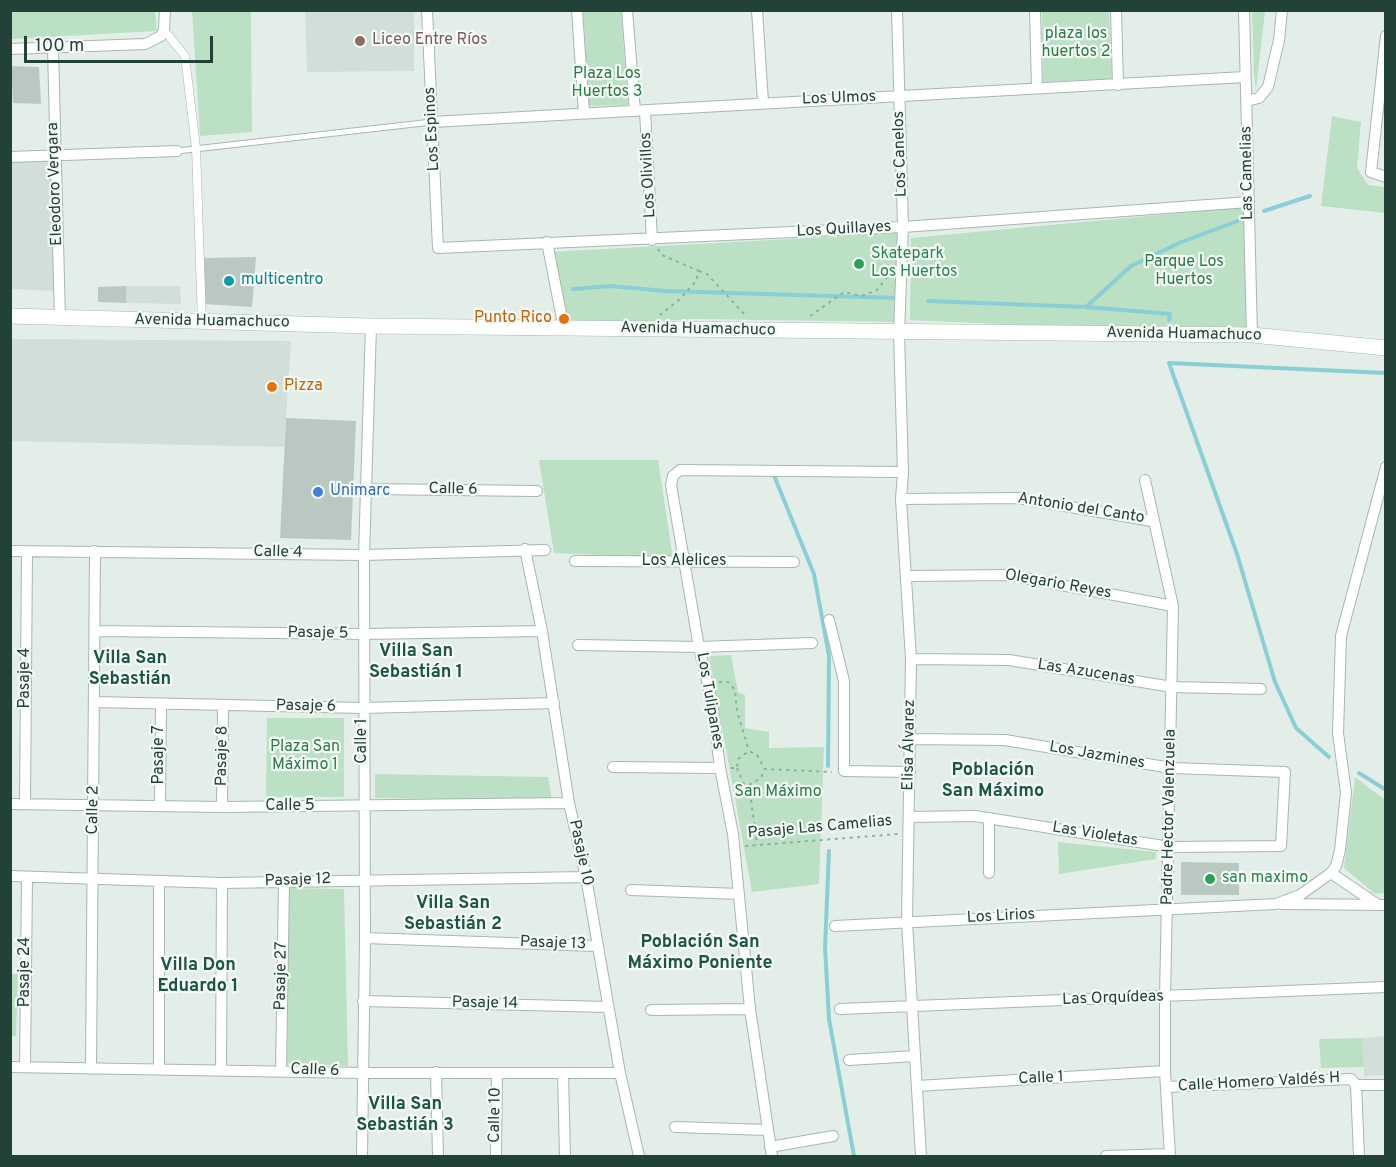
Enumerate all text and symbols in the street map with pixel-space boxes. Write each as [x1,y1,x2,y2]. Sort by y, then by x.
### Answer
scale bar [27,24,216,62]
park label: plaza los huertos 2 [1042,25,1110,63]
place label: Liceo Entre Ríos [372,31,488,51]
marker: Liceo Entre Ríos [353,34,367,48]
text: 100 m [35,35,84,58]
park label: Plaza Los Huertos 3 [572,65,642,103]
street label: Los Espinos [421,86,445,172]
street label: Los Ulmos [802,88,876,110]
street label: Los Canelos [890,111,912,197]
street label: Eleodoro Vergara [44,122,68,246]
street label: Las Camelias [1238,126,1258,220]
street label: Los Olivillos [637,132,661,218]
street label: Los Quillayes [796,218,892,242]
place label: Skatepark Los Huertos [871,245,957,283]
park label: Parque Los Huertos [1144,253,1224,291]
marker: Skatepark Los Huertos [852,257,866,271]
place label: multicentro [241,271,323,291]
marker: multicentro [222,274,236,288]
place label: Punto Rico [474,309,552,329]
street label: Avenida Huamachuco [134,311,290,333]
marker: Punto Rico [557,312,571,326]
street label: Avenida Huamachuco [620,319,776,341]
street label: Avenida Huamachuco [1106,324,1262,346]
place label: Pizza [284,377,323,397]
marker: Pizza [265,380,279,394]
street label: Calle 6 [428,480,478,500]
place label: Unimarc [330,482,390,502]
marker: Unimarc [311,485,325,499]
street label: Antonio del Canto [1016,489,1146,529]
street label: Calle 4 [253,543,303,563]
street label: Los Alelices [642,552,726,572]
street label: Olegario Reyes [1003,566,1113,604]
street label: Pasaje 5 [287,624,349,644]
district label: Villa San Sebastián 1 [369,641,463,684]
street label: Pasaje 4 [16,648,36,708]
district label: Villa San Sebastián [89,648,171,690]
street label: Los Tulipanes [691,651,727,751]
street label: Las Azucenas [1036,656,1136,690]
street label: Pasaje 6 [276,697,336,717]
street label: Elisa Álvarez [900,699,920,791]
street label: Calle 1 [353,718,373,764]
street label: Pasaje 7 [150,725,170,785]
street label: Pasaje 8 [213,726,233,786]
street label: Padre Hector Valenzuela [1159,729,1181,905]
park label: Plaza San Máximo 1 [270,738,340,776]
street label: Los Jazmines [1048,738,1146,774]
district label: Población San Máximo [942,760,1044,802]
park label: San Máximo [734,783,822,803]
street label: Calle 2 [84,785,104,835]
street label: Calle 5 [265,797,315,817]
street label: Pasaje Las Camelias [747,812,893,844]
street label: Pasaje 10 [564,818,596,888]
street label: Las Violetas [1051,819,1139,851]
place label: san maximo [1222,869,1308,889]
street label: Pasaje 12 [264,870,332,892]
marker: san maximo [1203,872,1217,886]
district label: Villa San Sebastián 2 [404,893,502,936]
street label: Los Lirios [966,906,1036,928]
district label: Población San Máximo Poniente [627,932,773,974]
street label: Pasaje 13 [519,933,587,955]
street label: Pasaje 24 [16,937,36,1007]
street label: Pasaje 27 [272,941,292,1011]
district label: Villa Don Eduardo 1 [157,955,239,998]
street label: Las Orquídeas [1062,988,1164,1010]
street label: Pasaje 14 [452,994,518,1014]
street label: Calle 6 [290,1061,340,1081]
street label: Calle 1 [1018,1068,1064,1090]
street label: Calle Homero Valdés H [1177,1069,1341,1097]
street label: Calle 10 [486,1087,506,1143]
district label: Villa San Sebastián 3 [356,1094,454,1136]

